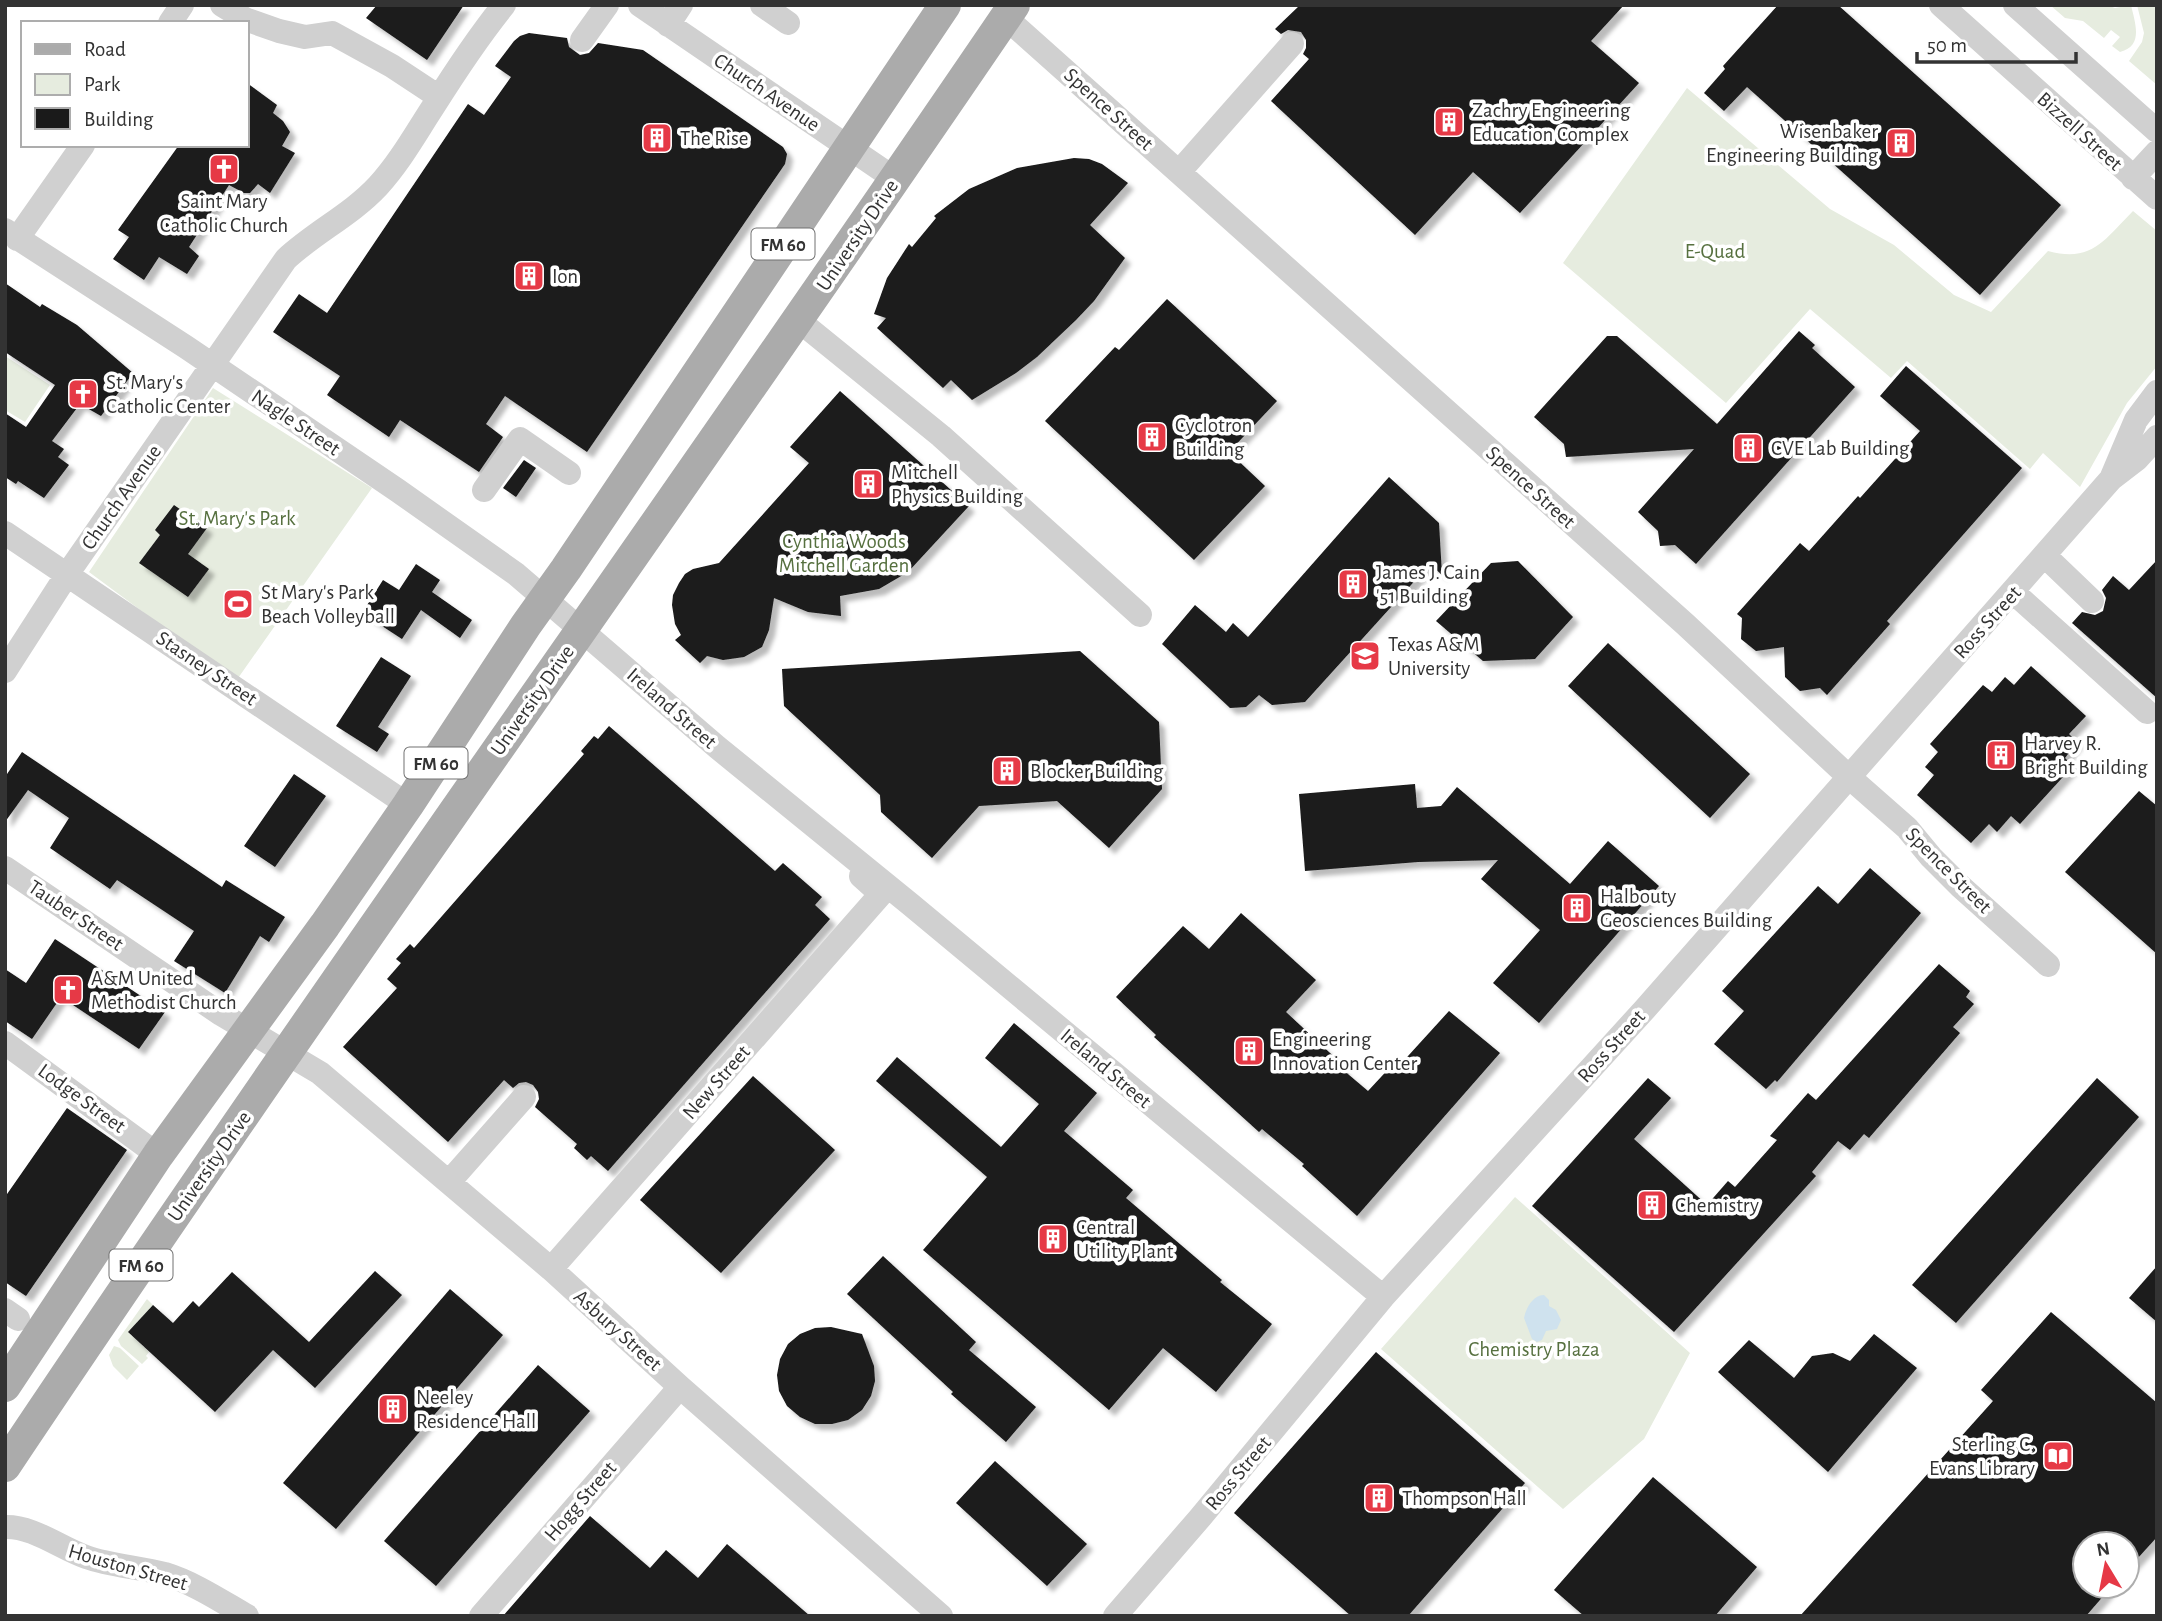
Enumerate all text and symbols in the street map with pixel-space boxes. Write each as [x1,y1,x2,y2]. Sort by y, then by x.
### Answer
legend [21,21,248,147]
scale bar [1917,21,2076,65]
text: 50 m [1927,35,1967,56]
text: Road [84,39,126,60]
street label: Church Avenue [710,49,823,135]
street label: Spence Street [1060,64,1157,155]
text: Park [84,74,121,95]
street label: Bizzell Street [2033,88,2126,175]
place label: Zachry Engineering Education Complex [1472,100,1631,145]
building icon: Zachry Engineering Education Complex [1432,105,1466,139]
text: Building [84,109,154,130]
building icon: The Rise [640,121,674,155]
place label: Wisenbaker Engineering Building [1706,121,1879,166]
building icon: Wisenbaker Engineering Building [1884,126,1918,160]
place label: The Rise [680,128,748,149]
church icon: Saint Mary Catholic Church [207,152,241,186]
street label: University Drive [813,176,902,295]
place label: Saint Mary Catholic Church [160,191,288,236]
road number: FM 60 [752,228,814,260]
park label: E-Quad [1685,241,1745,262]
building icon: Ion [512,259,546,293]
place label: Ion [552,266,578,287]
place label: St. Mary's Catholic Center [106,372,230,417]
church icon: St. Mary's Catholic Center [66,377,100,411]
street label: Nagle Street [248,385,344,460]
place label: Cyclotron Building [1175,415,1252,460]
building icon: Cyclotron Building [1135,420,1169,454]
building icon: CVE Lab Building [1731,431,1765,465]
place label: CVE Lab Building [1771,438,1910,459]
street label: Church Avenue [78,441,165,554]
street label: Spence Street [1482,442,1579,533]
place label: Mitchell Physics Building [891,462,1024,507]
building icon: Mitchell Physics Building [851,467,885,501]
park label: St. Mary's Park [178,508,296,529]
park label: Cynthia Woods Mitchell Garden [779,531,909,576]
place label: James J. Cain '51 Building [1376,562,1480,607]
building icon: James J. Cain '51 Building [1336,567,1370,601]
place label: St Mary's Park Beach Volleyball [261,582,395,627]
street label: Ross Street [1950,582,2025,663]
sports icon: St Mary's Park Beach Volleyball [221,587,255,621]
street label: Stasney Street [153,627,261,710]
place label: Texas A&M University [1388,634,1480,679]
school or university icon: Texas A&M University [1348,639,1382,673]
street label: University Drive [487,641,578,759]
street label: Ireland Street [623,664,721,753]
place label: Harvey R. Bright Building [2024,733,2148,778]
building icon: Harvey R. Bright Building [1984,738,2018,772]
road number: FM 60 [404,748,467,778]
building icon: Blocker Building [990,754,1024,788]
place label: Blocker Building [1030,761,1164,782]
street label: Spence Street [1902,823,1996,918]
street label: Tauber Street [24,876,127,955]
place label: Halbouty Geosciences Building [1600,886,1773,931]
building icon: Halbouty Geosciences Building [1560,891,1594,925]
place label: A&M United Methodist Church [91,968,237,1013]
church icon: A&M United Methodist Church [51,973,85,1007]
street label: Ross Street [1574,1006,1649,1087]
street label: Ireland Street [1056,1025,1155,1112]
place label: Engineering Innovation Center [1272,1029,1417,1074]
building icon: Engineering Innovation Center [1232,1034,1266,1068]
street label: New Street [679,1041,754,1123]
street label: Lodge Street [34,1060,130,1137]
street label: University Drive [164,1107,255,1225]
building icon: Chemistry [1635,1188,1669,1222]
place label: Chemistry [1675,1195,1759,1216]
place label: Central Utility Plant [1076,1217,1174,1262]
building icon: Central Utility Plant [1036,1222,1070,1256]
road number: FM 60 [110,1250,172,1280]
street label: Asbury Street [570,1286,666,1375]
park label: Chemistry Plaza [1468,1339,1600,1360]
place label: Neeley Residence Hall [416,1387,536,1432]
building icon: Neeley Residence Hall [376,1392,410,1426]
street label: Ross Street [1202,1432,1275,1514]
place label: Sterling C. Evans Library [1929,1434,2035,1479]
library icon: Sterling C. Evans Library [2041,1439,2075,1473]
street label: Hogg Street [540,1457,621,1545]
building icon: Thompson Hall [1362,1481,1396,1515]
place label: Thompson Hall [1402,1488,1527,1509]
north arrow [2071,1530,2141,1600]
text: N [2095,1539,2111,1560]
street label: Houston Street [66,1540,190,1595]

